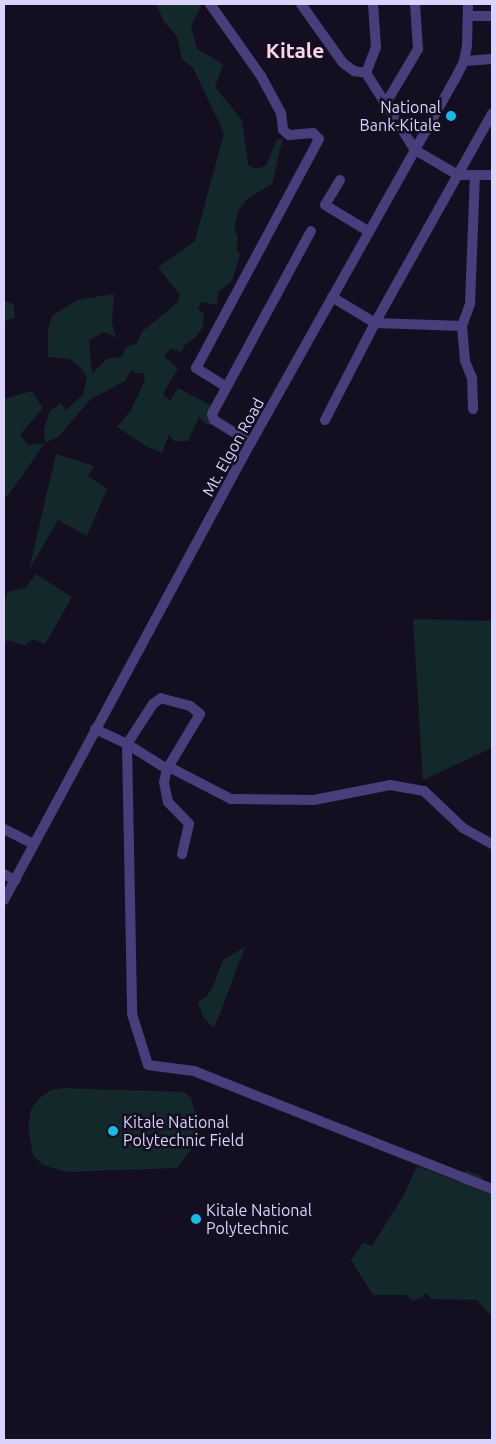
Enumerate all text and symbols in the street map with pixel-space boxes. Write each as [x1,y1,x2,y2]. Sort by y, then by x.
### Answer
district label: Kitale [266,37,324,63]
place label: National Bank-Kitale [360,97,441,135]
marker: National Bank-Kitale [445,110,457,122]
street label: Mt. Elgon Road [198,395,268,499]
place label: Kitale National Polytechnic Field [123,1112,244,1150]
marker: Kitale National Polytechnic Field [107,1125,119,1137]
place label: Kitale National Polytechnic [206,1200,312,1238]
marker: Kitale National Polytechnic [190,1213,202,1225]

